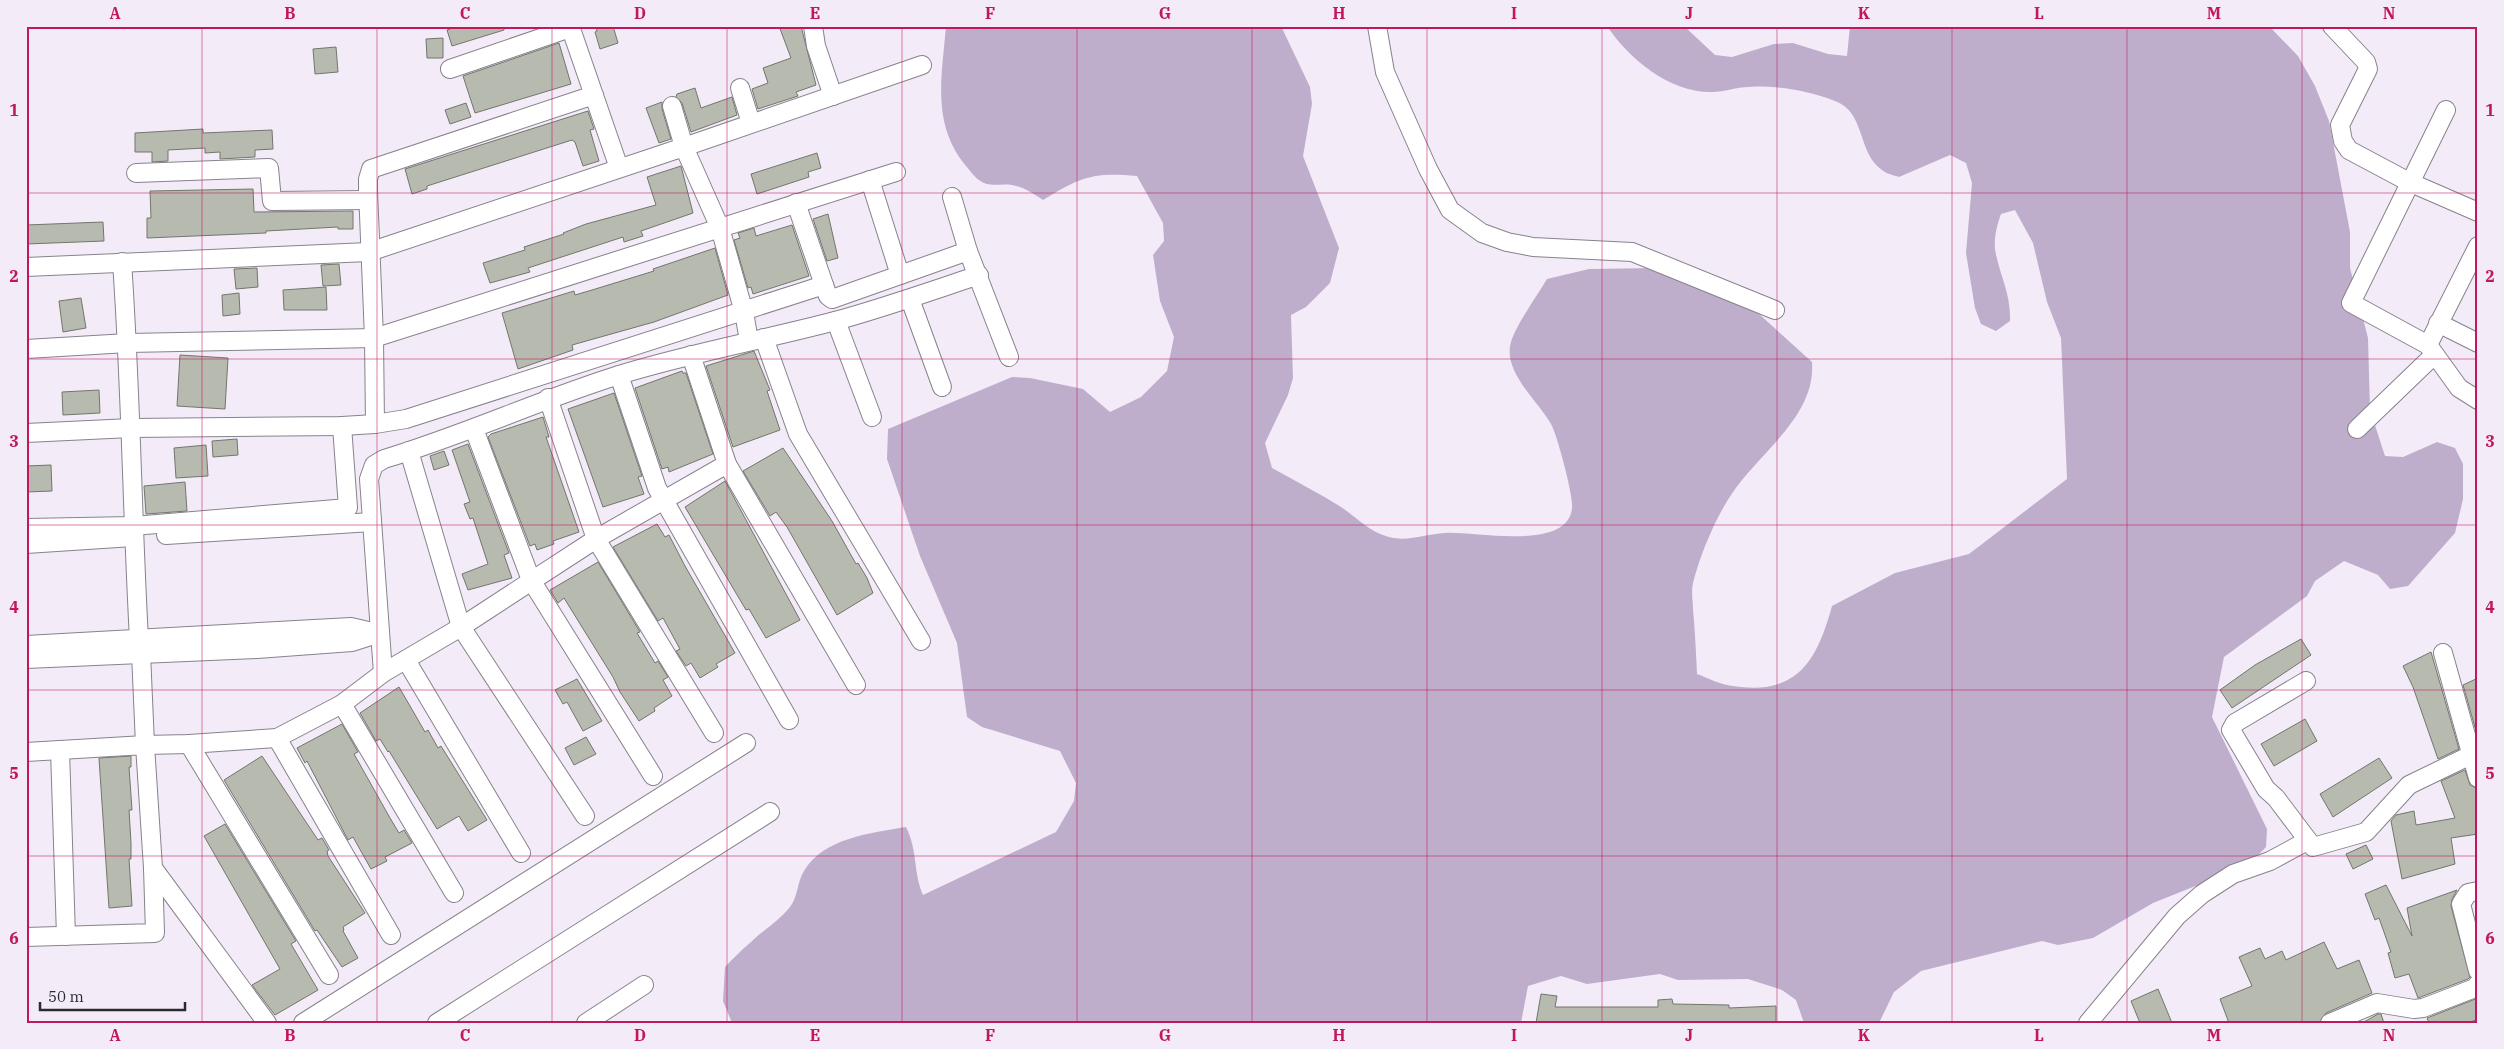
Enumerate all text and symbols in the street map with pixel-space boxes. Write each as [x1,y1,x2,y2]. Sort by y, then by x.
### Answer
text: A [109,3,121,23]
text: B [284,3,296,23]
text: C [460,3,470,23]
text: D [634,3,646,23]
text: E [810,3,820,23]
text: F [985,3,995,23]
text: G [1159,3,1171,23]
text: H [1333,3,1346,23]
text: I [1511,3,1517,23]
text: J [1685,3,1693,23]
text: K [1858,3,1871,23]
text: L [2034,3,2044,23]
text: M [2207,3,2221,23]
text: N [2383,3,2395,23]
text: 1 [9,100,19,120]
text: 1 [2485,100,2495,120]
text: 2 [9,266,19,286]
text: 2 [2485,266,2495,286]
text: 3 [9,431,19,451]
text: 3 [2485,431,2495,451]
text: 4 [9,597,19,617]
text: 4 [2485,597,2495,617]
text: 5 [9,763,19,783]
text: 5 [2485,763,2495,783]
text: 6 [9,928,19,948]
text: 6 [2485,928,2495,948]
scale bar [40,979,185,1011]
text: 50 m [48,987,84,1006]
text: A [109,1025,121,1045]
text: B [284,1025,296,1045]
text: C [460,1025,470,1045]
text: D [634,1025,646,1045]
text: E [810,1025,820,1045]
text: F [985,1025,995,1045]
text: G [1159,1025,1171,1045]
text: H [1333,1025,1346,1045]
text: I [1511,1025,1517,1045]
text: J [1685,1025,1693,1045]
text: K [1858,1025,1871,1045]
text: L [2034,1025,2044,1045]
text: M [2207,1025,2221,1045]
text: N [2383,1025,2395,1045]

